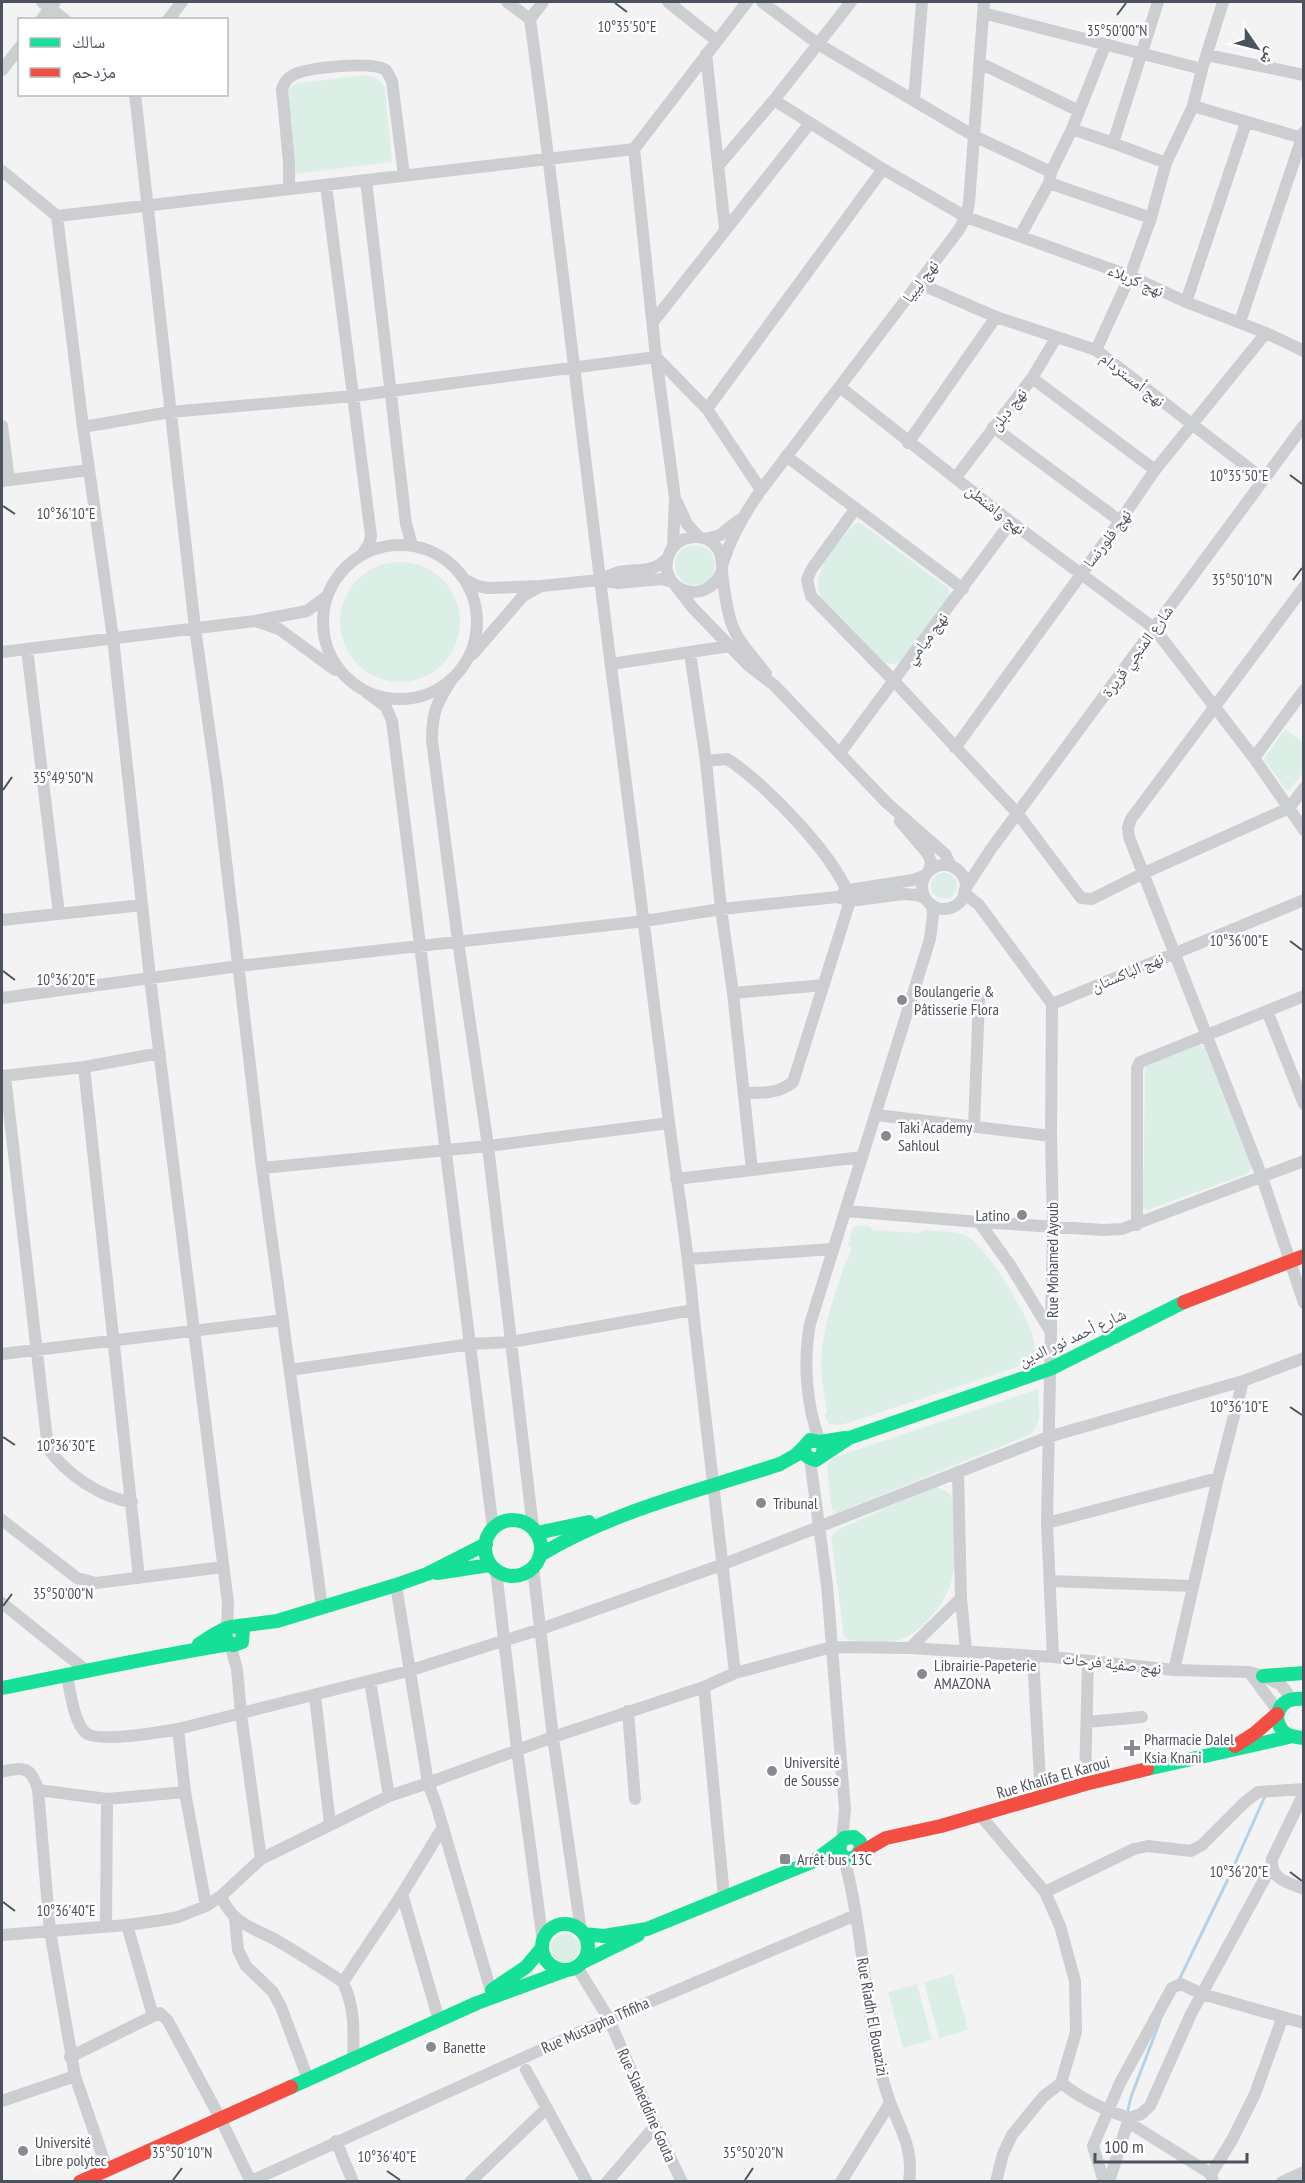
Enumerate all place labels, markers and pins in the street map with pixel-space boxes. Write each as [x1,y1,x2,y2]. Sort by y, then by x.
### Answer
place label: Boulangerie & Pâtisserie Flora [914,981,999,1019]
marker: Boulangerie & Pâtisserie Flora [895,993,909,1007]
place label: Taki Academy Sahloul [898,1117,972,1155]
marker: Taki Academy Sahloul [879,1129,893,1143]
place label: Latino [975,1205,1010,1225]
marker: Latino [1015,1208,1029,1222]
place label: Tribunal [773,1493,818,1513]
marker: Tribunal [754,1496,768,1510]
place label: Librairie-Papeterie AMAZONA [934,1655,1037,1693]
marker: Librairie-Papeterie AMAZONA [915,1667,929,1681]
place label: Pharmacie Dalel Ksia Knani [1144,1729,1234,1767]
marker: Pharmacie Dalel Ksia Knani [1125,1741,1139,1755]
place label: Université de Sousse [784,1752,840,1790]
marker: Université de Sousse [765,1764,779,1778]
place label: Arrêt bus 13C [797,1849,872,1869]
marker: Arrêt bus 13C [778,1852,792,1866]
place label: Banette [443,2037,486,2057]
marker: Banette [424,2040,438,2054]
place label: Université Libre polytec [35,2132,107,2170]
marker: Université Libre polytec [16,2144,30,2158]

